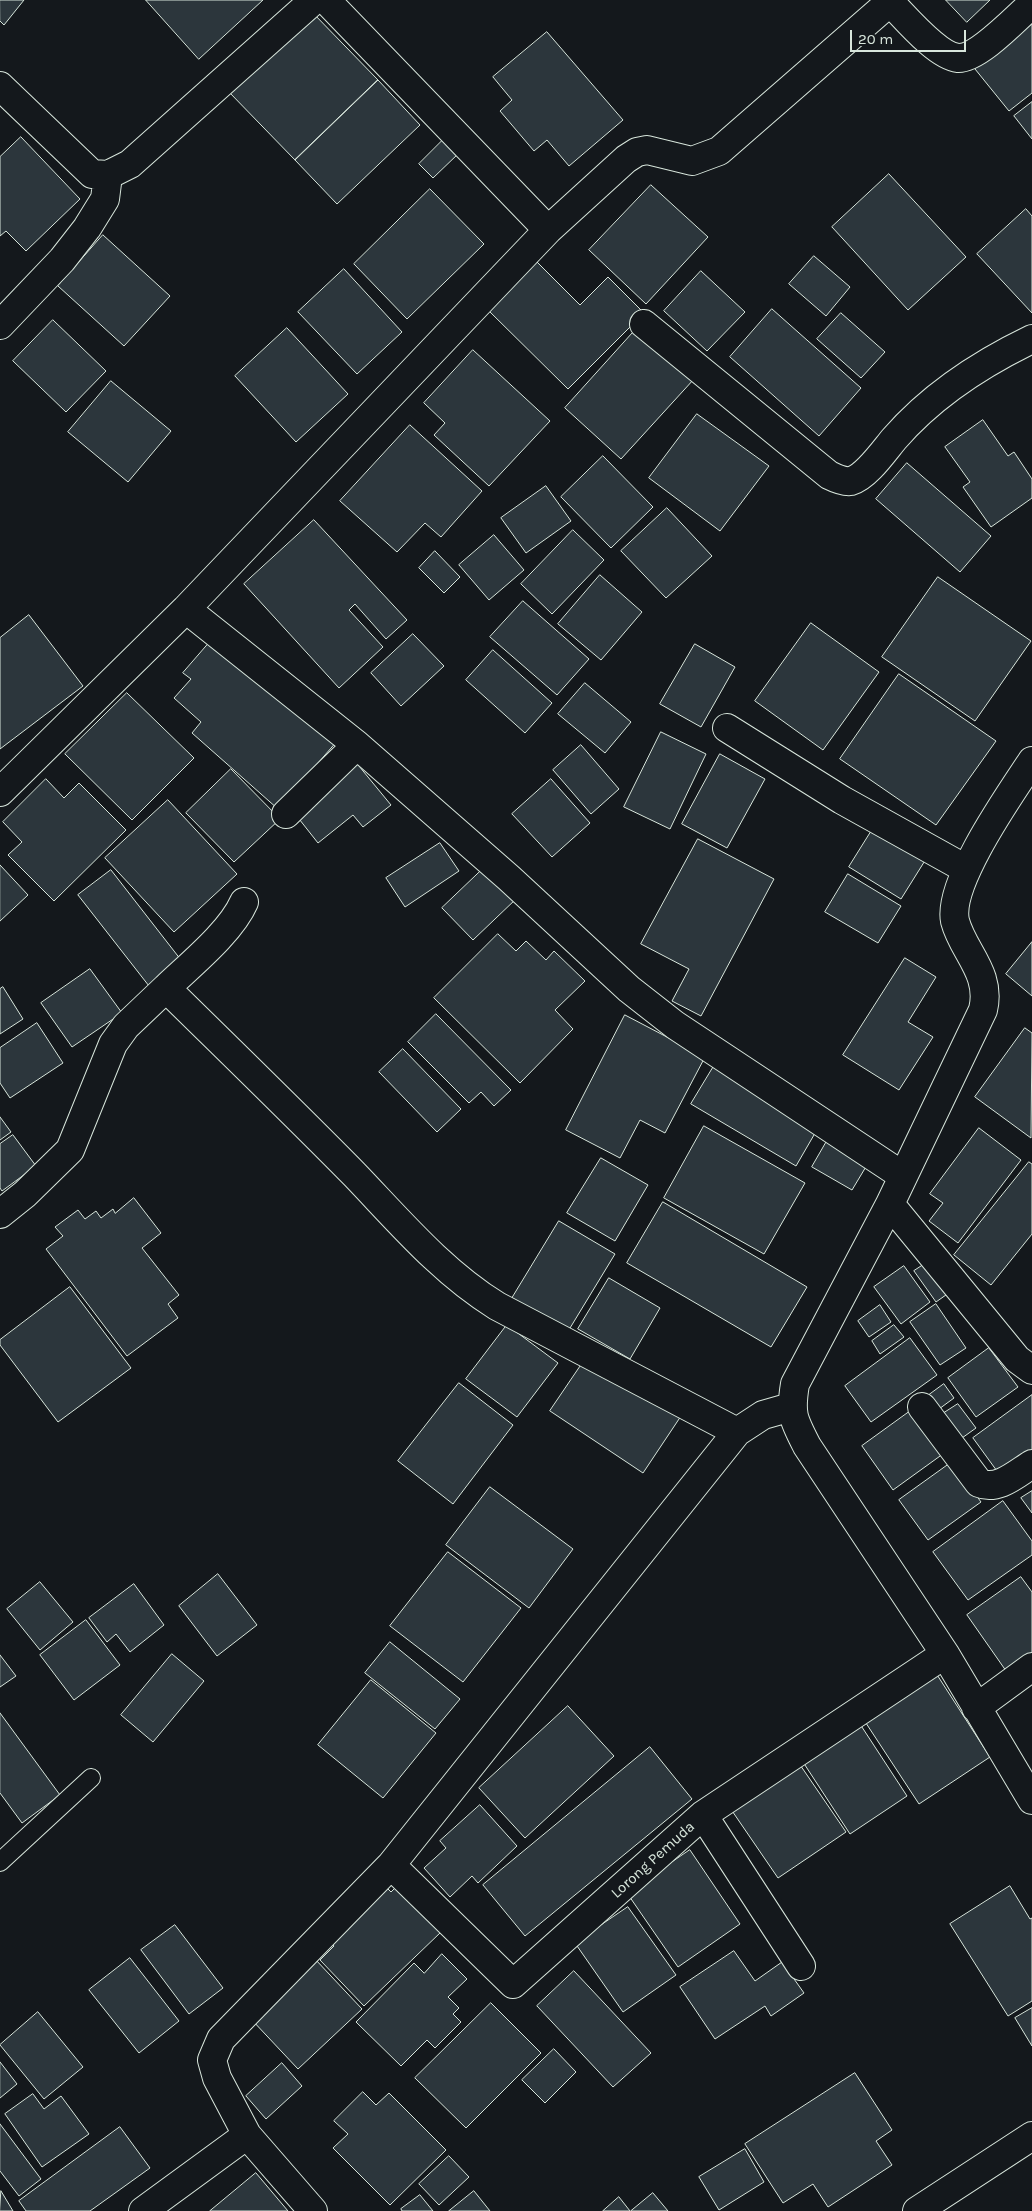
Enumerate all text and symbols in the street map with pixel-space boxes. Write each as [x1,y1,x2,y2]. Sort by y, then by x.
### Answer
scale bar [852,20,968,52]
text: 20 m [858,30,893,48]
street label: Lorong Pemuda [608,1818,698,1902]

